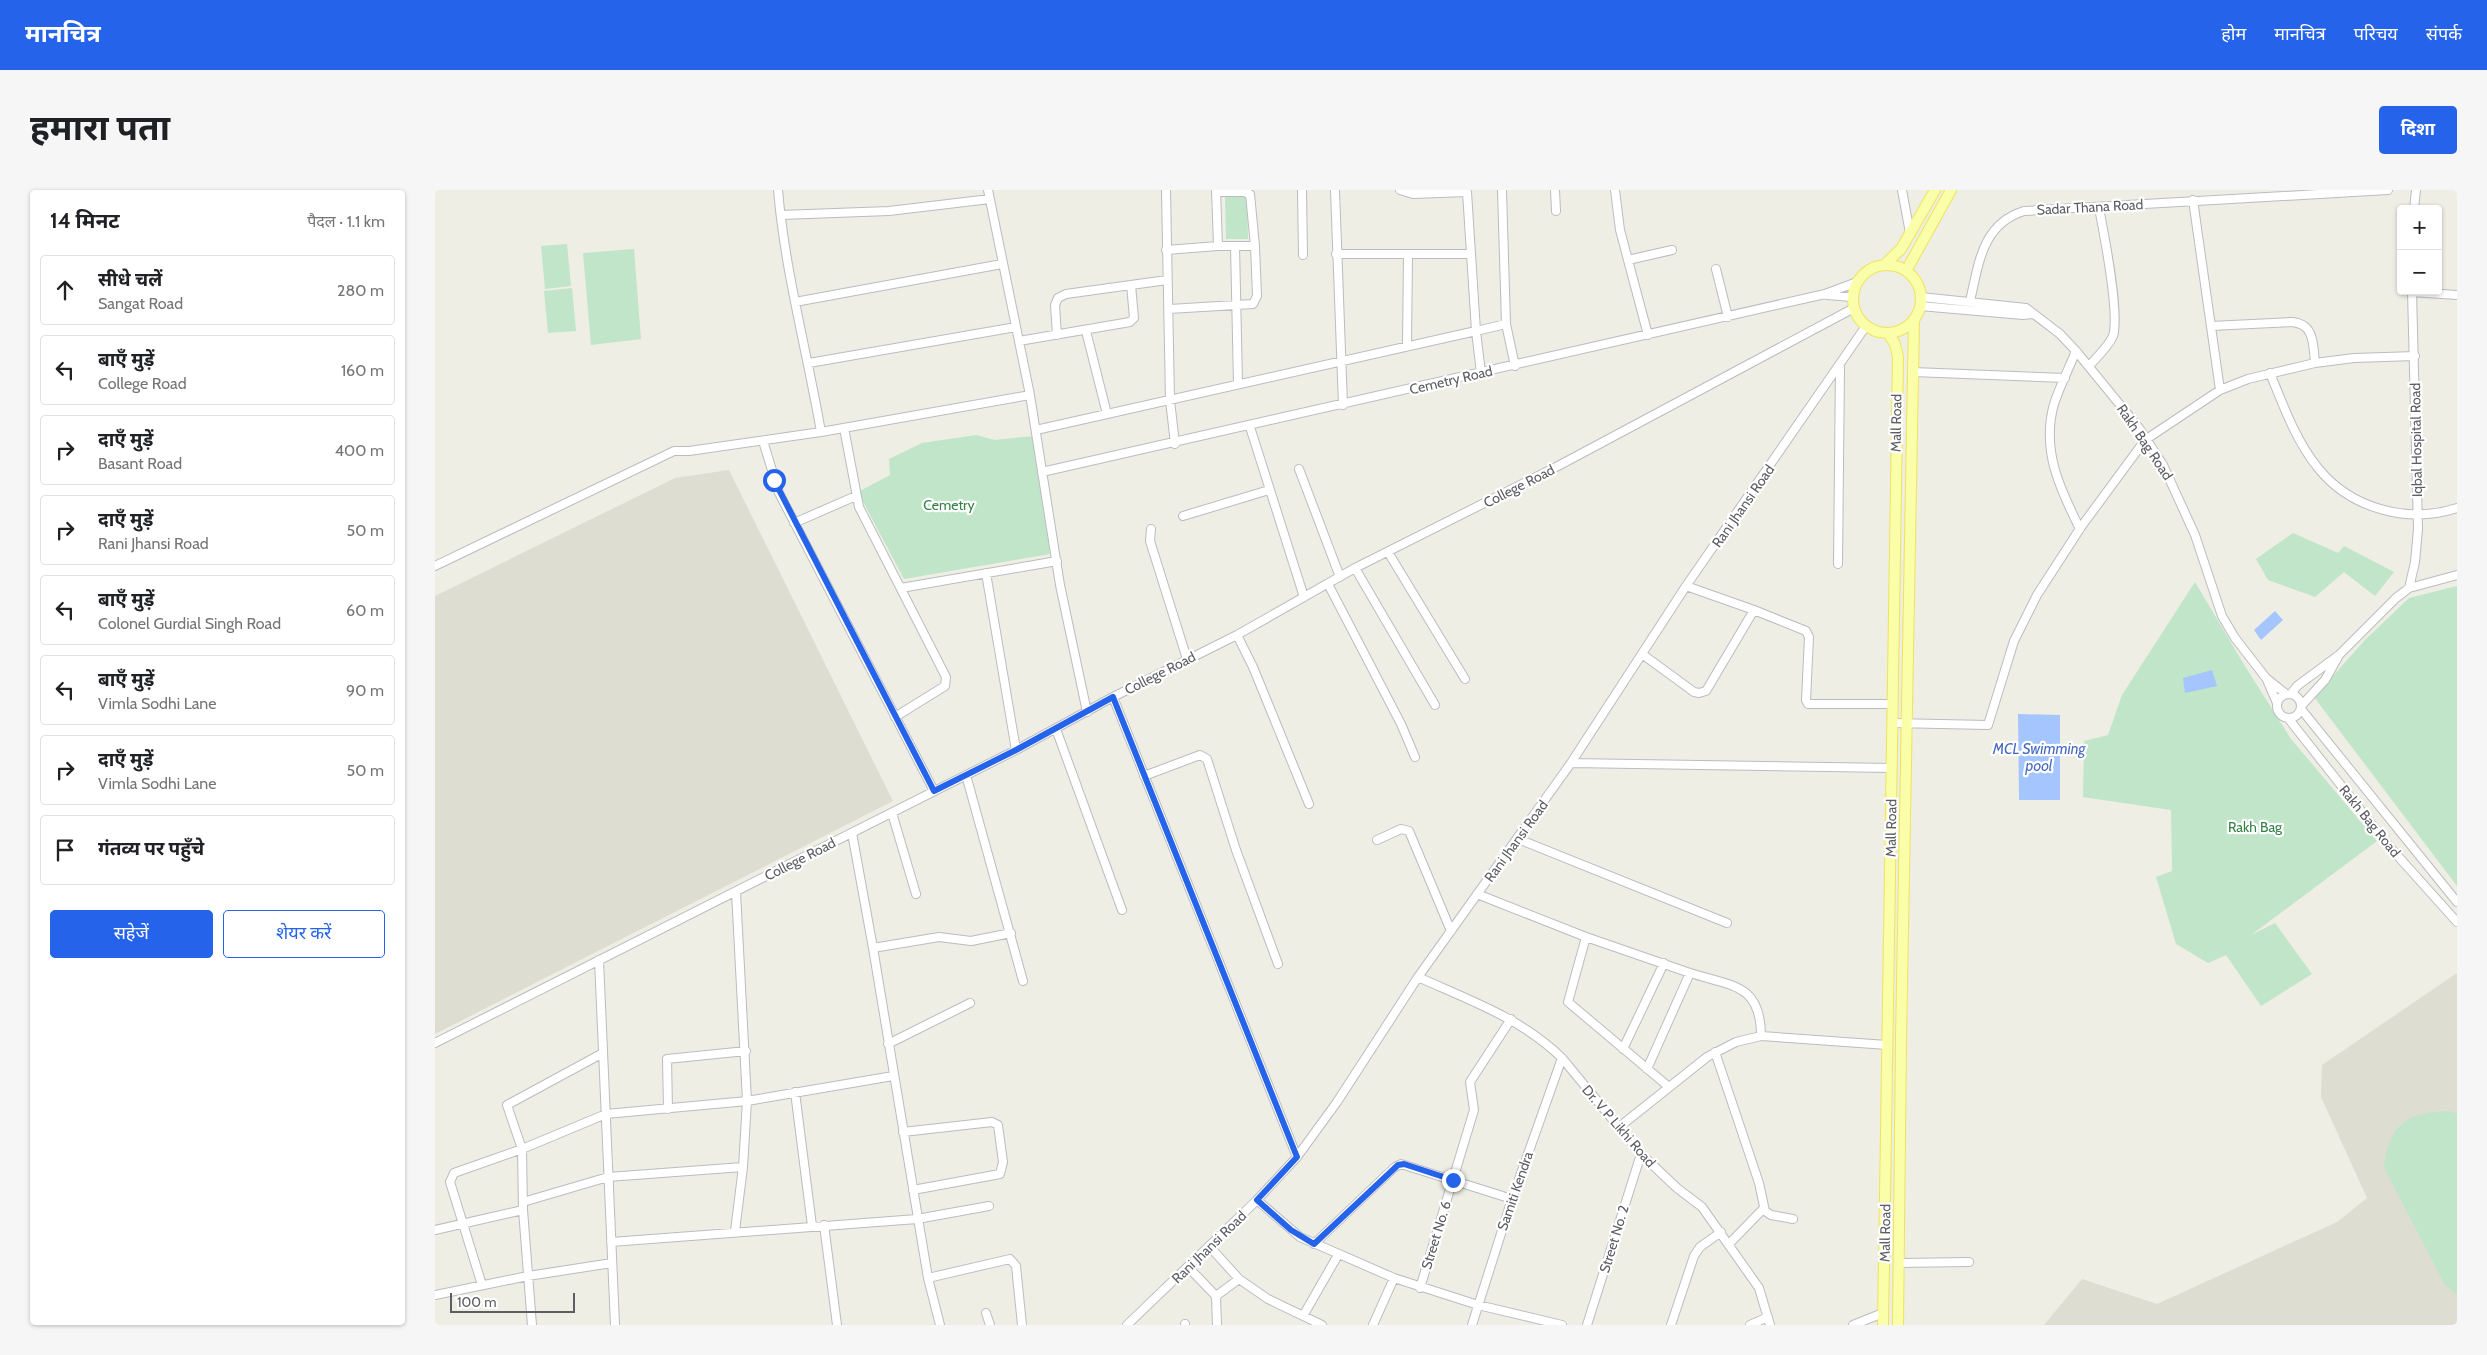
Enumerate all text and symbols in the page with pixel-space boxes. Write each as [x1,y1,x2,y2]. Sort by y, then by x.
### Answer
text: मानचित्र [25,19,101,48]
text: होम [2221,23,2246,45]
text: मानचित्र [2274,23,2326,45]
text: परिचय [2354,23,2398,45]
text: संपर्क [2426,23,2462,45]
text: हमारा पता [30,106,170,149]
button: दिशा [2379,106,2457,154]
street label: Sadar Thana Road [2036,195,2144,219]
map controls [2397,205,2442,295]
button: + [2397,205,2442,250]
text: 14 मिनट [50,208,120,233]
text: पैदल · 1.1 km [307,212,385,231]
button: − [2397,250,2442,295]
text: सीधे चलें [98,268,162,291]
icon: ahead [51,276,79,304]
text: 280 m [337,281,384,300]
text: Sangat Road [98,294,183,313]
text: बाएँ मुड़ें [98,348,154,371]
icon: left [51,356,79,384]
text: 160 m [341,361,384,380]
street label: Cemetry Road [1408,362,1494,398]
text: College Road [98,374,187,393]
street label: Iqbal Hospital Road [2406,383,2426,497]
street label: Mall Road [1886,394,1906,452]
street label: Rakh Bag Road [2113,401,2177,483]
text: दाएँ मुड़ें [98,428,153,451]
icon: right [51,436,79,464]
text: 400 m [335,441,384,460]
text: Basant Road [98,454,182,473]
street label: College Road [1480,460,1558,512]
street label: Rani Jhansi Road [1708,461,1778,551]
route start [763,469,786,492]
park label: Cemetry [923,496,975,514]
text: दाएँ मुड़ें [98,508,153,531]
icon: right [51,516,79,544]
text: 50 m [347,521,384,540]
text: Rani Jhansi Road [98,534,209,553]
text: बाएँ मुड़ें [98,588,154,611]
icon: left [51,596,79,624]
text: 60 m [346,601,384,620]
text: Colonel Gurdial Singh Road [98,614,281,633]
street label: College Road [1121,647,1199,699]
text: बाएँ मुड़ें [98,668,154,691]
icon: left [51,676,79,704]
text: 90 m [346,681,384,700]
text: Vimla Sodhi Lane [98,694,216,713]
water label: MCL Swimming pool [1992,740,2086,775]
text: दाएँ मुड़ें [98,748,153,771]
icon: right [51,756,79,784]
text: 50 m [347,761,384,780]
text: Vimla Sodhi Lane [98,774,216,793]
street label: Rakh Bag Road [2335,781,2405,861]
street label: Rani Jhansi Road [1480,797,1552,885]
street label: Mall Road [1881,799,1901,857]
park label: Rakh Bag [2228,818,2283,836]
street label: College Road [761,833,839,885]
icon: arrive [51,836,79,864]
text: गंतव्य पर पहुँचे [98,837,204,860]
button: सहेजें [50,910,213,958]
button: शेयर करें [223,910,385,958]
street label: Dr. V P Likhi Road [1578,1081,1660,1171]
street label: Samiti Kendra [1493,1149,1537,1233]
route end [1442,1169,1465,1192]
street label: Street No. 6 [1417,1199,1455,1271]
street label: Street No. 2 [1595,1203,1633,1275]
street label: Mall Road [1875,1204,1895,1262]
street label: Rani Jhansi Road [1168,1207,1250,1287]
scale bar [450,1290,575,1313]
text: 100 m [457,1293,497,1311]

